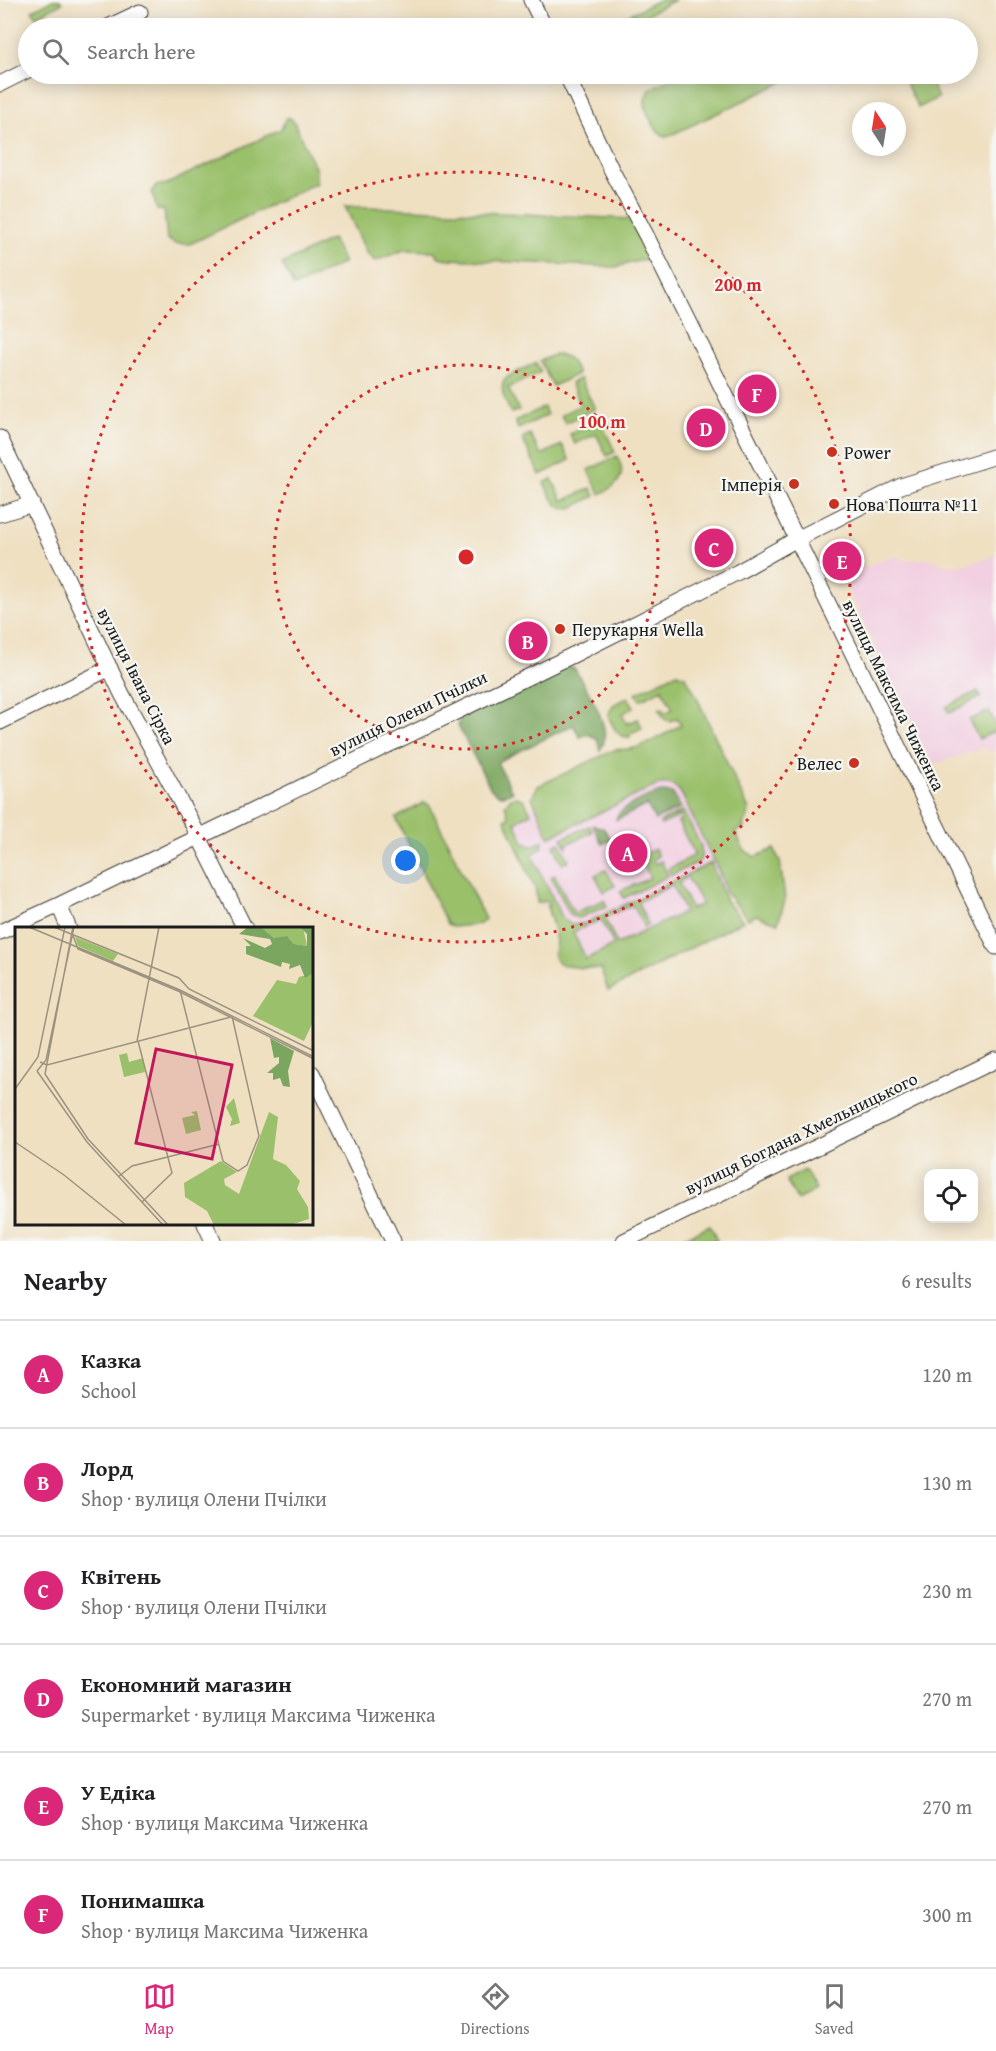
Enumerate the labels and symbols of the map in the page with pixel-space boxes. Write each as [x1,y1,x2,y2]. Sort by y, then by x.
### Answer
north arrow [852,102,906,156]
text: 200 m [714,271,762,298]
pin: F [738,372,777,416]
pin: D [686,406,726,450]
text: 100 m [578,408,626,435]
place label: Power [844,439,891,466]
marker: Power [825,445,839,459]
place label: Імперія [721,471,782,498]
marker: Імперія [787,477,801,491]
place label: Нова Пошта №11 [846,491,978,518]
marker: Нова Пошта №11 [827,497,841,511]
pin: C [694,526,734,570]
pin: E [822,538,862,584]
centre of rings [456,547,476,567]
street label: вулиця Максима Чиженка [836,595,952,796]
street label: вулиця Івана Сірка [91,603,183,749]
place label: Перукарня Wella [572,616,704,643]
pin: B [508,618,548,664]
marker: Перукарня Wella [553,622,567,636]
street label: вулиця Олени Пчілки [325,663,492,763]
place label: Велес [797,750,842,777]
marker: Велес [847,756,861,770]
pin: A [608,830,648,876]
your location [391,846,420,875]
inset map [15,927,314,1226]
street label: вулиця Богдана Хмельницького [680,1065,922,1201]

